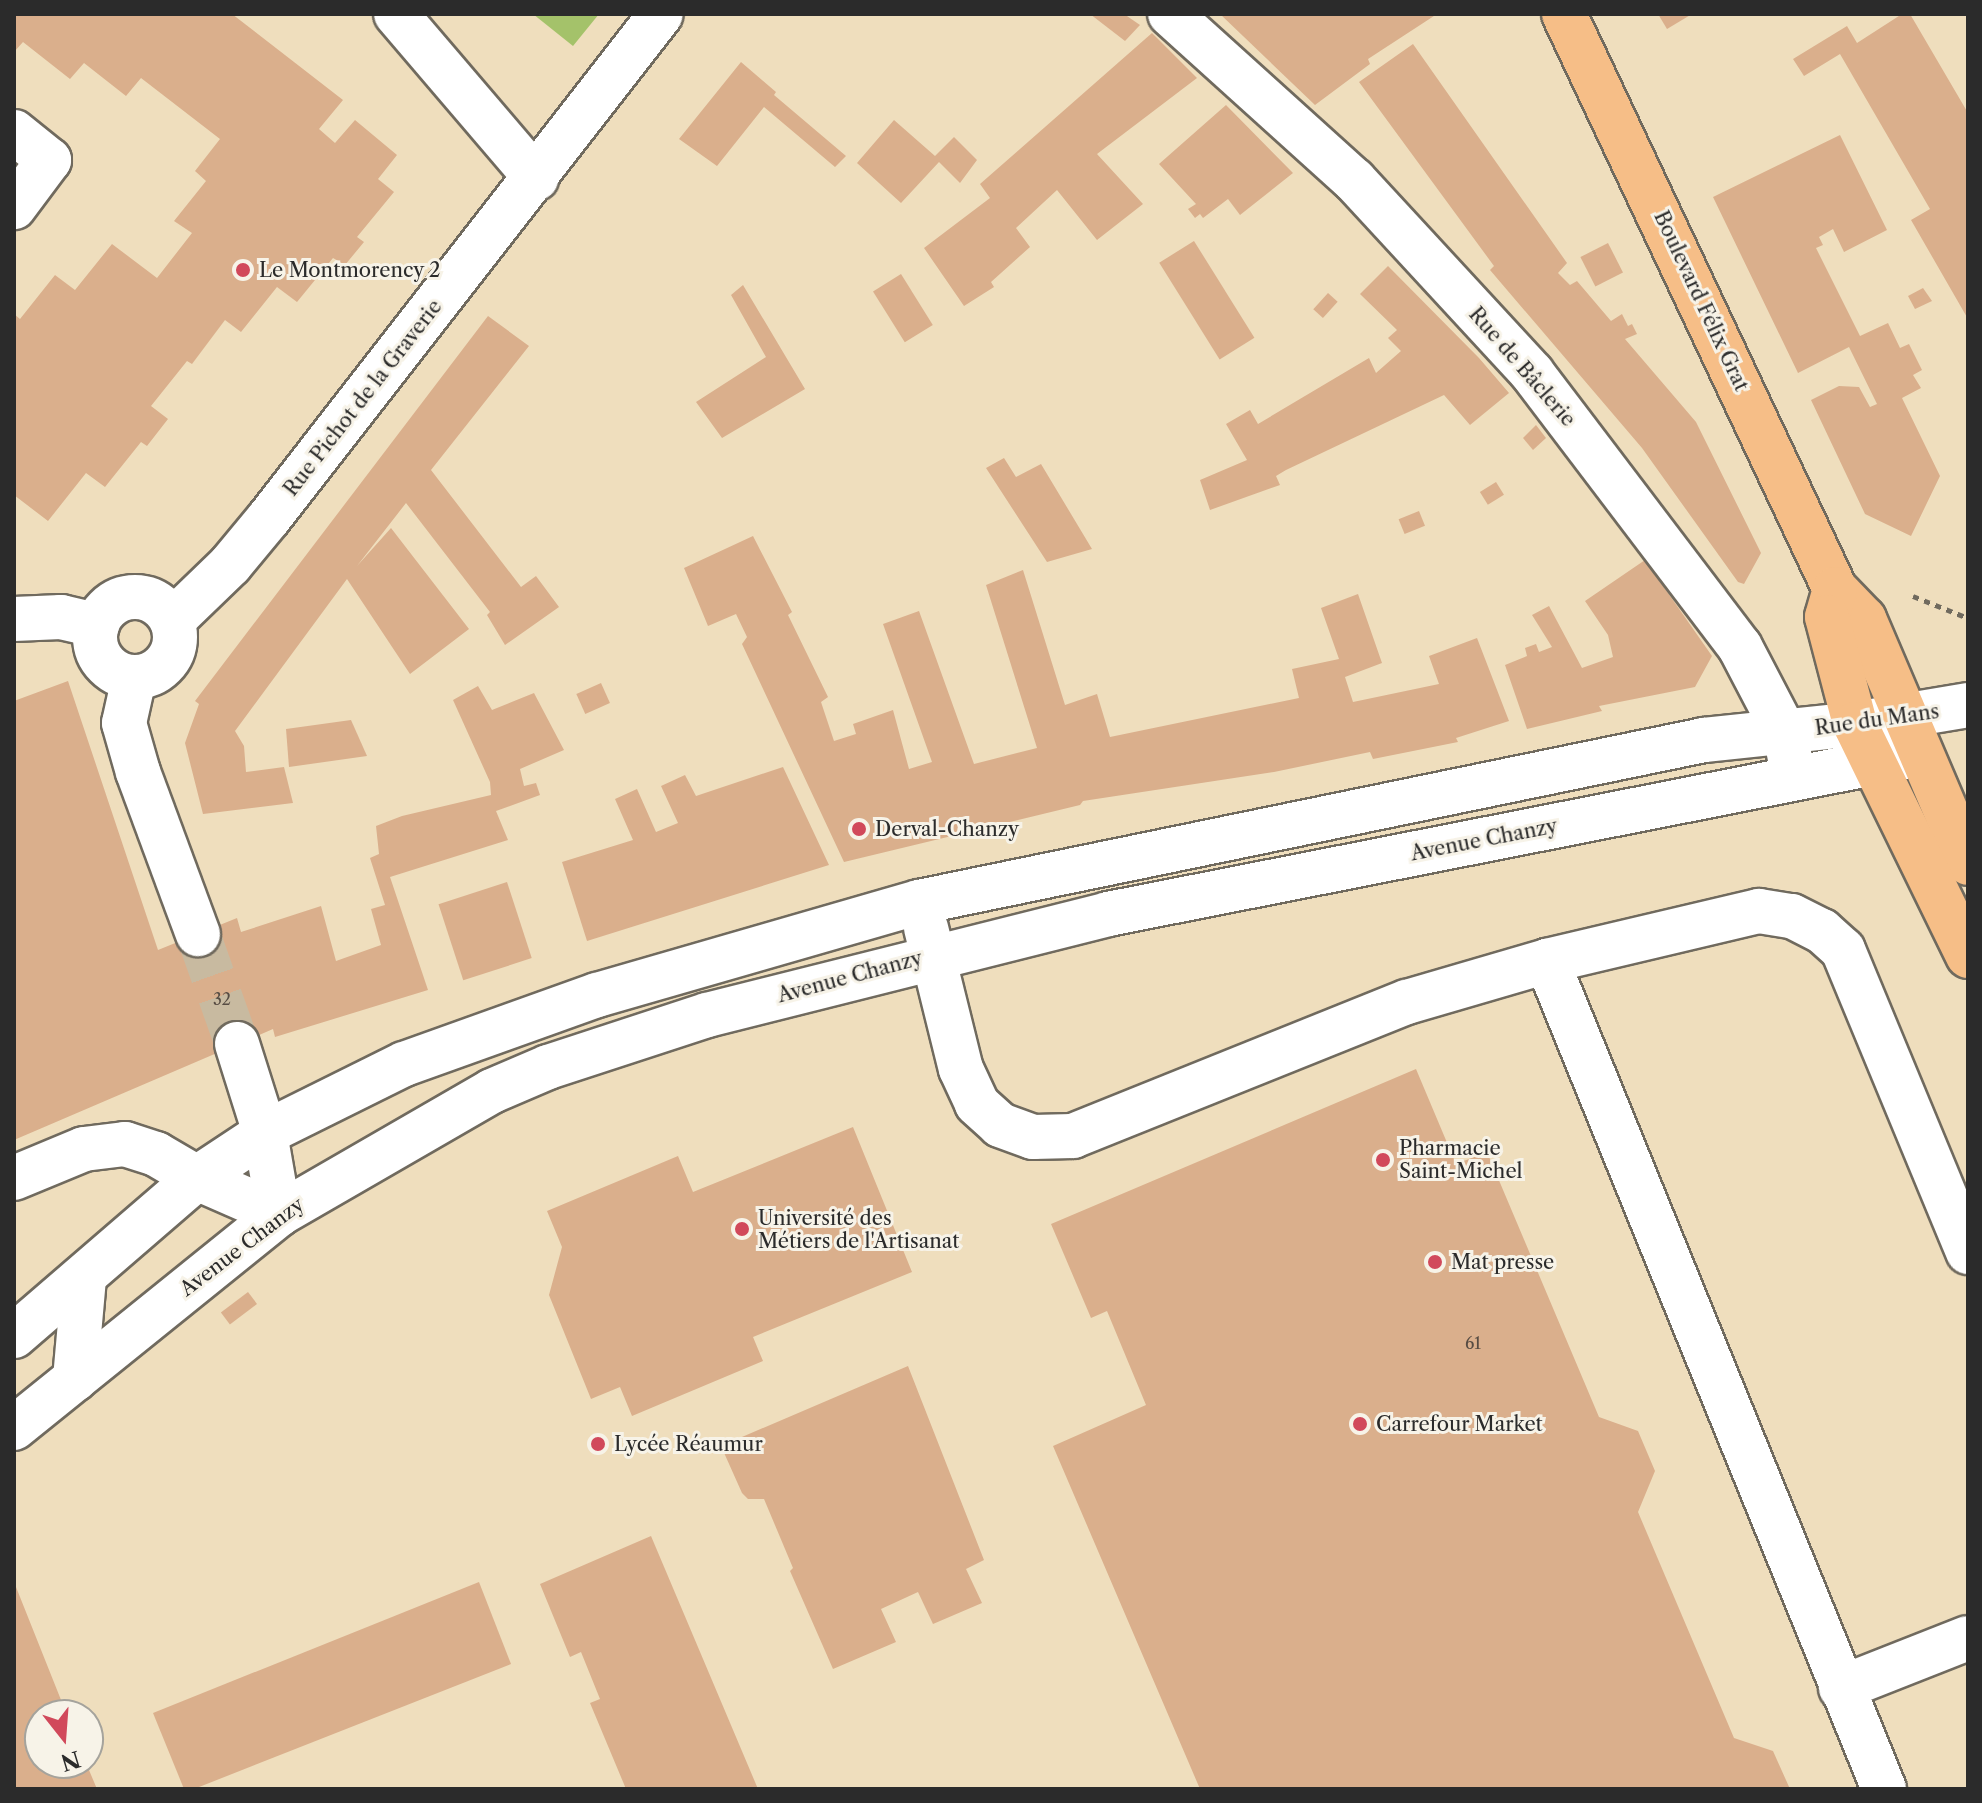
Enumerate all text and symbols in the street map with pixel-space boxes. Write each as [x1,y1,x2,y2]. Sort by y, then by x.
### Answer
street label: Boulevard Félix Grat [1649,207,1753,395]
place label: Le Montmorency 2 [259,258,441,282]
marker: Le Montmorency 2 [234,261,252,279]
street label: Rue Pichot de la Graverie [279,295,447,501]
street label: Rue de Bâclerie [1464,303,1580,431]
street label: Rue du Mans [1813,699,1941,741]
street label: Avenue Chanzy [1409,814,1559,866]
place label: Derval-Chanzy [875,817,1019,841]
marker: Derval-Chanzy [850,820,868,838]
street label: Avenue Chanzy [775,946,925,1008]
house number: 32 [213,989,231,1009]
place label: Pharmacie Saint-Michel [1399,1136,1523,1183]
marker: Pharmacie Saint-Michel [1374,1151,1392,1169]
street label: Avenue Chanzy [175,1193,309,1301]
place label: Université des Métiers de l'Artisanat [758,1206,959,1253]
marker: Université des Métiers de l'Artisanat [733,1220,751,1238]
place label: Mat presse [1451,1250,1554,1274]
marker: Mat presse [1426,1253,1444,1271]
house number: 61 [1465,1333,1481,1353]
place label: Carrefour Market [1376,1412,1543,1436]
marker: Carrefour Market [1351,1415,1369,1433]
place label: Lycée Réaumur [614,1432,763,1456]
marker: Lycée Réaumur [589,1435,607,1453]
north arrow [24,1699,104,1779]
text: N [57,1745,84,1776]

